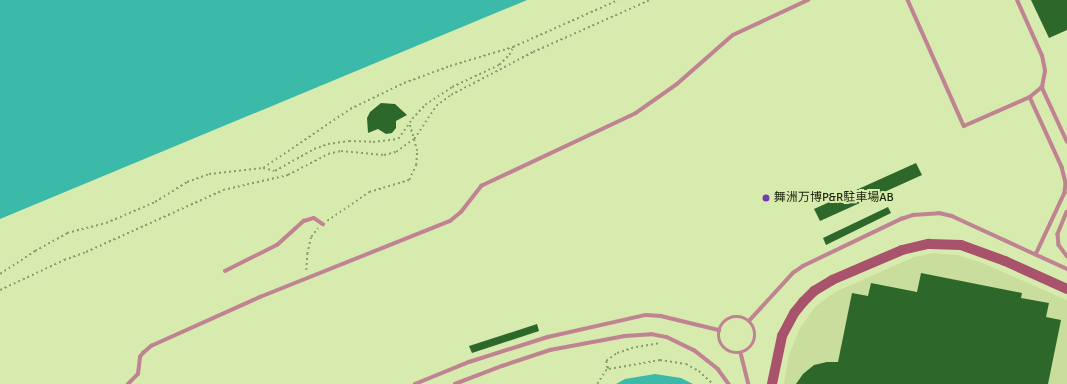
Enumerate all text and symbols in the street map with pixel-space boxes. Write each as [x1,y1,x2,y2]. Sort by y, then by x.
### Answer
place label: 舞洲万博P&R駐車場AB [774,191,894,205]
marker: 舞洲万博P&R駐車場AB [761,193,771,203]

